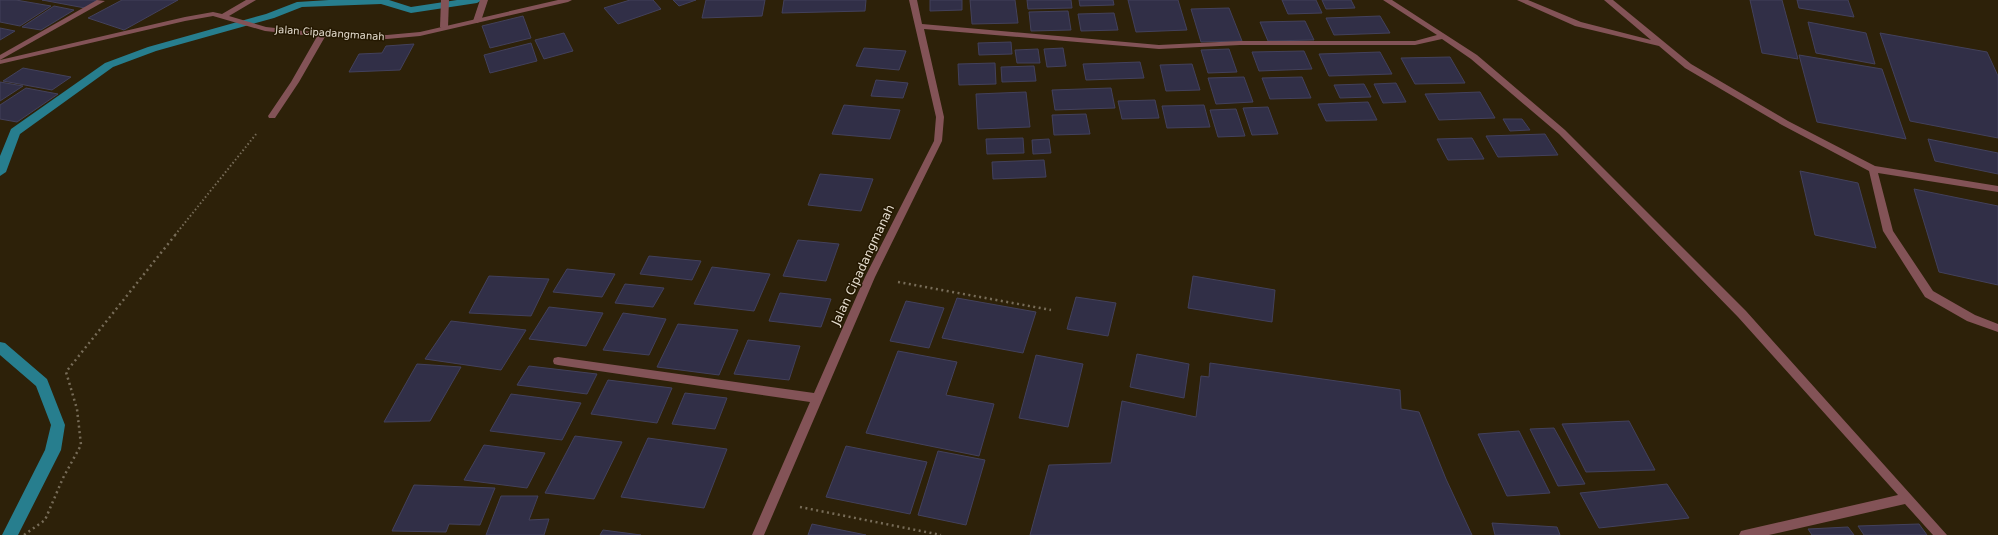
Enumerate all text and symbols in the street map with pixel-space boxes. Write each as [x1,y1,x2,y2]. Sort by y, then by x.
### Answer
street label: Jalan Cipadangmanah [274,24,385,42]
street label: Jalan Cipadangmanah [828,202,897,328]

